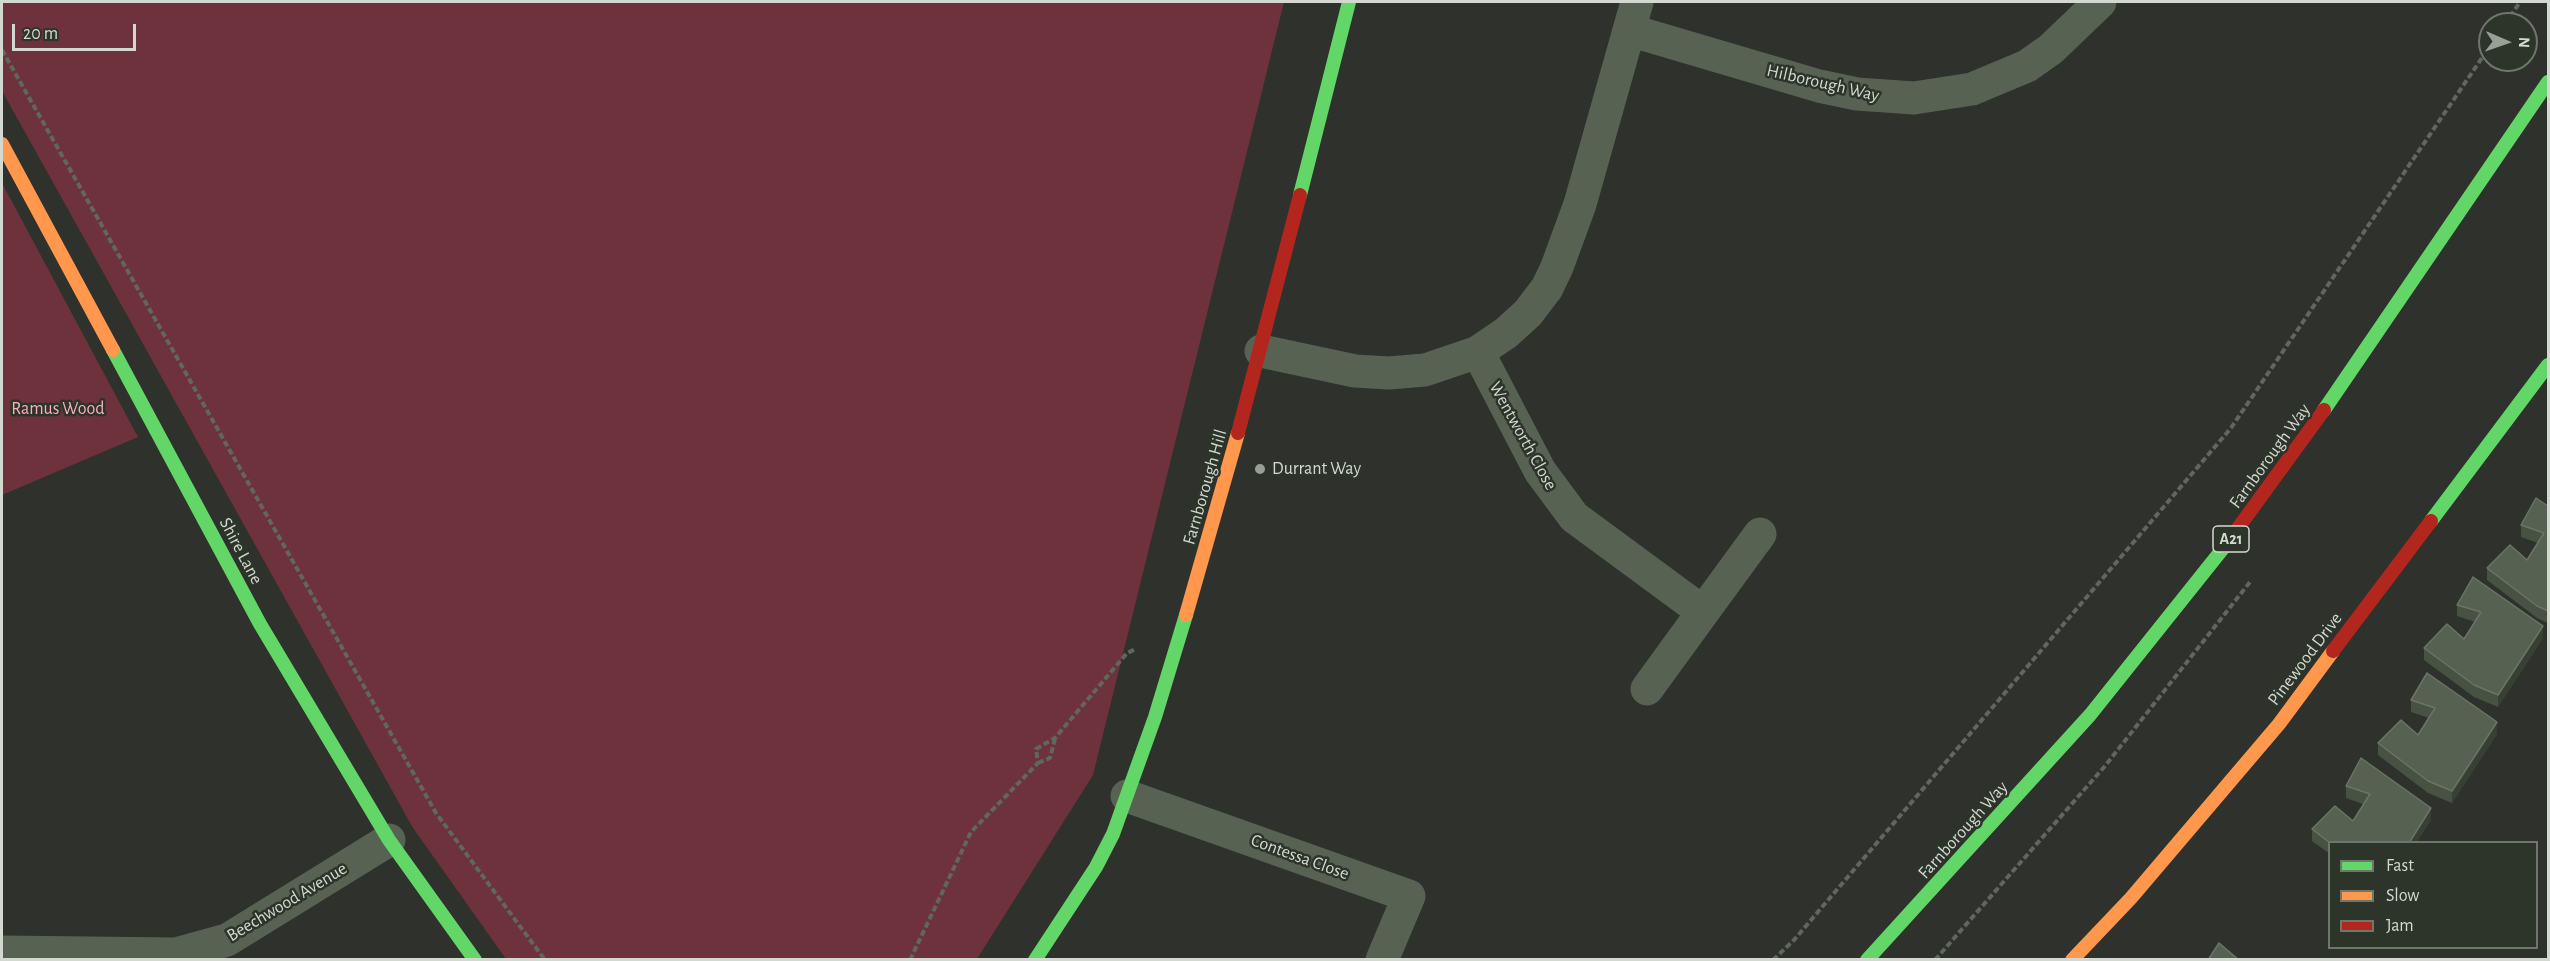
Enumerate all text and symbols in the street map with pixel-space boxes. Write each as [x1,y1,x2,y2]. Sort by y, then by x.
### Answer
scale bar [15,12,140,50]
north arrow [2478,12,2538,72]
text: 20 m [23,25,58,43]
text: N [2516,37,2532,48]
street label: Hilborough Way [1765,60,1881,106]
street label: Wentworth Close [1484,378,1562,494]
park label: Ramus Wood [11,398,105,420]
street label: Farnborough Way [2225,399,2315,513]
street label: Farnborough Hill [1178,427,1232,547]
place label: Durrant Way [1272,458,1361,480]
marker: Durrant Way [1253,462,1267,476]
street label: Shire Lane [214,514,268,588]
road number: A21 [2213,526,2249,552]
street label: Pinewood Drive [2263,608,2347,710]
street label: Farnborough Way [1913,777,2013,883]
street label: Contessa Close [1248,829,1352,885]
legend [2328,841,2538,949]
text: Fast [2386,857,2414,875]
street label: Beechwood Avenue [223,858,351,946]
text: Slow [2386,887,2419,905]
text: Jam [2386,917,2414,935]

